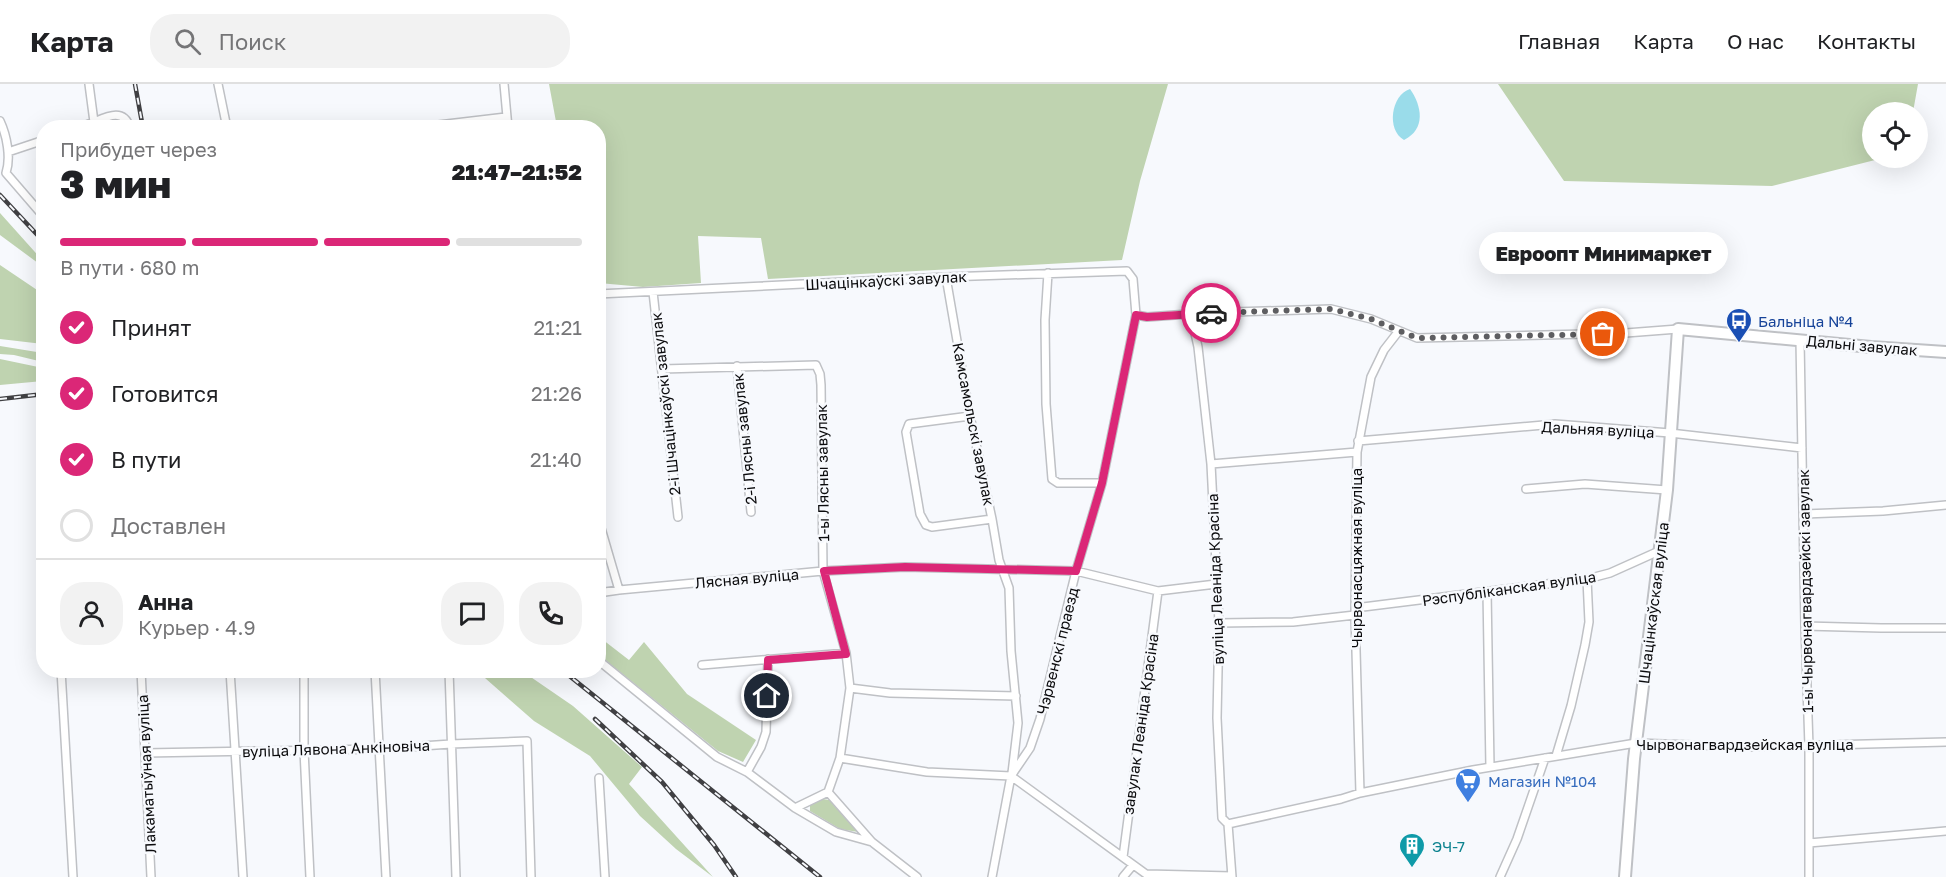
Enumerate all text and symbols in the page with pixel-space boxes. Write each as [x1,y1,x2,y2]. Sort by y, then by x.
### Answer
search box [150,14,570,68]
text: Карта [30,25,114,58]
icon: search [171,25,204,58]
text: Поиск [219,28,286,55]
text: Главная [1518,28,1600,54]
text: Карта [1633,28,1694,54]
text: О нас [1727,28,1784,54]
text: Контакты [1817,28,1916,54]
map controls [1862,102,1928,168]
button: locate [1862,102,1928,168]
text: Прибудет через [60,137,217,161]
text: 21:47–21:52 [452,158,582,185]
text: 3 мин [60,160,171,207]
callout: Евроопт Минимаркет [1478,232,1728,274]
text: Евроопт Минимаркет [1495,241,1712,265]
text: В пути · 680 m [60,255,199,279]
street label: Шчацінкаўскі завулак [805,267,968,293]
courier [1181,283,1241,343]
icon: car [1195,297,1228,330]
bus stop icon: Бальніца №4 [1724,306,1754,344]
pin [1577,308,1628,359]
icon: check [60,311,93,344]
street label: 2-і Шчацінкаўскі завулак [646,311,684,496]
place label: Бальніца №4 [1758,312,1854,330]
text: Принят [111,314,191,341]
text: 21:21 [533,315,582,339]
icon: bag [1586,317,1619,350]
street label: Дальні завулак [1806,331,1919,359]
street label: Камсамольскі завулак [949,341,999,507]
street label: 2-і Лясны завулак [728,372,760,506]
icon: check [60,377,93,410]
text: Готовится [111,380,219,407]
text: 21:26 [531,381,582,405]
street label: 1-ы Лясны завулак [812,404,832,542]
street label: Дальняя вуліца [1541,417,1655,441]
icon: check [60,443,93,476]
text: В пути [111,446,181,473]
text: 21:40 [530,447,582,471]
street label: Чырвонасцяжная вуліца [1347,468,1365,648]
street label: 1-ы Чырвонагвардзейскі завулак [1794,469,1816,713]
street label: вуліца Леаніда Красіна [1203,493,1227,665]
text: Доставлен [111,512,226,539]
street label: Шчацінкаўская вуліца [1634,521,1672,685]
street label: Лясная вуліца [694,564,800,592]
street label: Рэспубліканская вуліца [1421,567,1597,609]
button: person [60,582,123,645]
button: chat [441,582,504,645]
button: phone [519,582,582,645]
street label: Чэрвенскі праезд [1032,585,1082,717]
text: Анна [138,588,193,615]
text: Курьер · 4.9 [138,615,256,639]
street label: завулак Леаніда Красіна [1118,632,1162,816]
pin [741,670,792,721]
icon: home [750,679,783,712]
street label: Лакаматыўная вуліца [133,694,159,854]
street label: Чырвонагвардзейская вуліца [1636,735,1854,753]
street label: вуліца Лявона Анкіновіча [242,736,430,760]
supermarket icon: Магазин №104 [1453,766,1483,804]
place label: Магазин №104 [1488,772,1597,790]
building icon: ЭЧ-7 [1397,831,1427,869]
place label: ЭЧ-7 [1432,837,1465,855]

